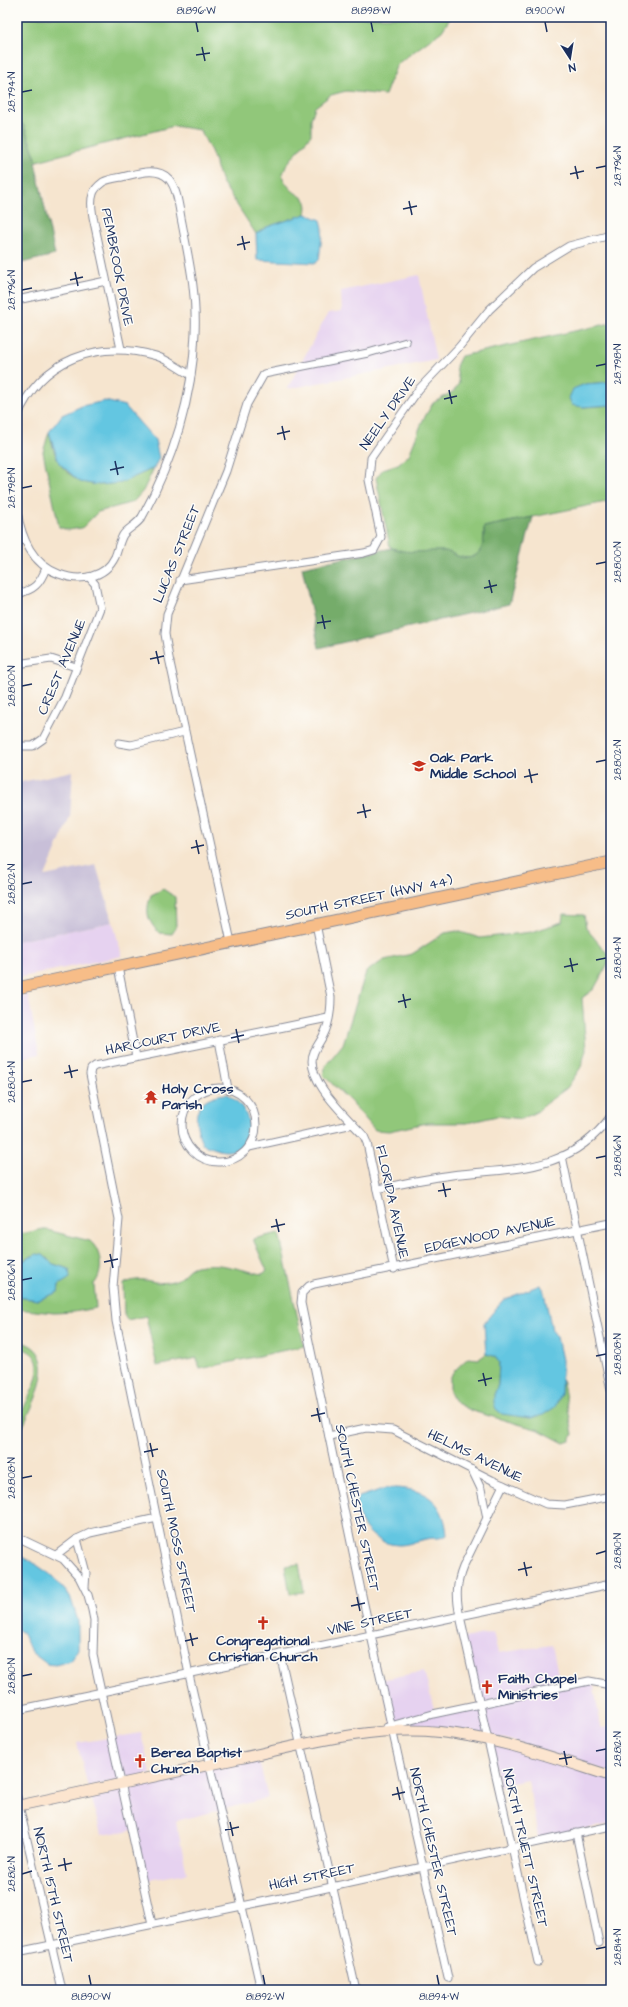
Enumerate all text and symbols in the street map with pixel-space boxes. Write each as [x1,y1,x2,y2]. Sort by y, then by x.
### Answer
text: 81.896°W [176,4,216,18]
text: 81.898°W [351,4,391,18]
text: 81.900°W [525,4,565,18]
north arrow [550,38,590,78]
text: N [567,59,577,75]
text: 28.794°N [5,72,19,112]
text: 28.796°N [611,146,625,186]
street label: PEMBROOK DRIVE [96,206,138,328]
text: 28.796°N [5,270,19,310]
text: 28.798°N [611,344,625,384]
street label: NEELY DRIVE [355,371,421,454]
text: 28.798°N [5,468,19,508]
street label: LUCAS STREET [148,502,206,606]
text: 28.800°N [611,541,625,583]
street label: CREST AVENUE [33,615,91,718]
text: 28.800°N [5,665,19,707]
text: 28.802°N [611,740,625,780]
place label: Oak Park Middle School [430,748,517,784]
school or university icon: Oak Park Middle School [411,758,427,774]
text: 28.802°N [5,864,19,904]
street label: SOUTH STREET (HWY 44) [284,870,455,926]
text: 28.804°N [611,937,625,979]
street label: HARCOURT DRIVE [104,1017,223,1061]
text: 28.804°N [5,1061,19,1103]
place label: Holy Cross Parish [162,1079,233,1115]
temple icon: Holy Cross Parish [143,1089,159,1105]
text: 28.806°N [611,1135,625,1177]
street label: FLORIDA AVENUE [370,1143,414,1261]
street label: EDGEWOOD AVENUE [423,1211,558,1259]
text: 28.806°N [5,1259,19,1301]
text: 28.808°N [611,1333,625,1375]
street label: SOUTH CHESTER STREET [330,1423,385,1594]
street label: HELMS AVENUE [424,1424,527,1488]
text: 28.808°N [5,1457,19,1499]
street label: SOUTH MOSS STREET [151,1467,201,1615]
text: 28.810°N [611,1533,625,1569]
street label: VINE STREET [326,1603,415,1641]
church icon: Congregational Christian Church [255,1615,271,1631]
place label: Congregational Christian Church [209,1631,318,1667]
text: 28.810°N [5,1658,19,1694]
place label: Faith Chapel Ministries [498,1669,577,1705]
church icon: Faith Chapel Ministries [479,1679,495,1695]
text: 28.812°N [611,1731,625,1767]
place label: Berea Baptist Church [151,1743,242,1779]
church icon: Berea Baptist Church [132,1753,148,1769]
street label: NORTH CHESTER STREET [404,1766,462,1938]
street label: NORTH TRUETT STREET [497,1767,553,1929]
street label: NORTH 15TH STREET [28,1825,78,1965]
text: 28.812°N [5,1856,19,1892]
street label: HIGH STREET [267,1858,357,1896]
text: 28.814°N [611,1929,625,1965]
text: 81.890°W [71,1990,111,2004]
text: 81.892°W [246,1990,285,2004]
text: 81.894°W [419,1990,459,2004]

